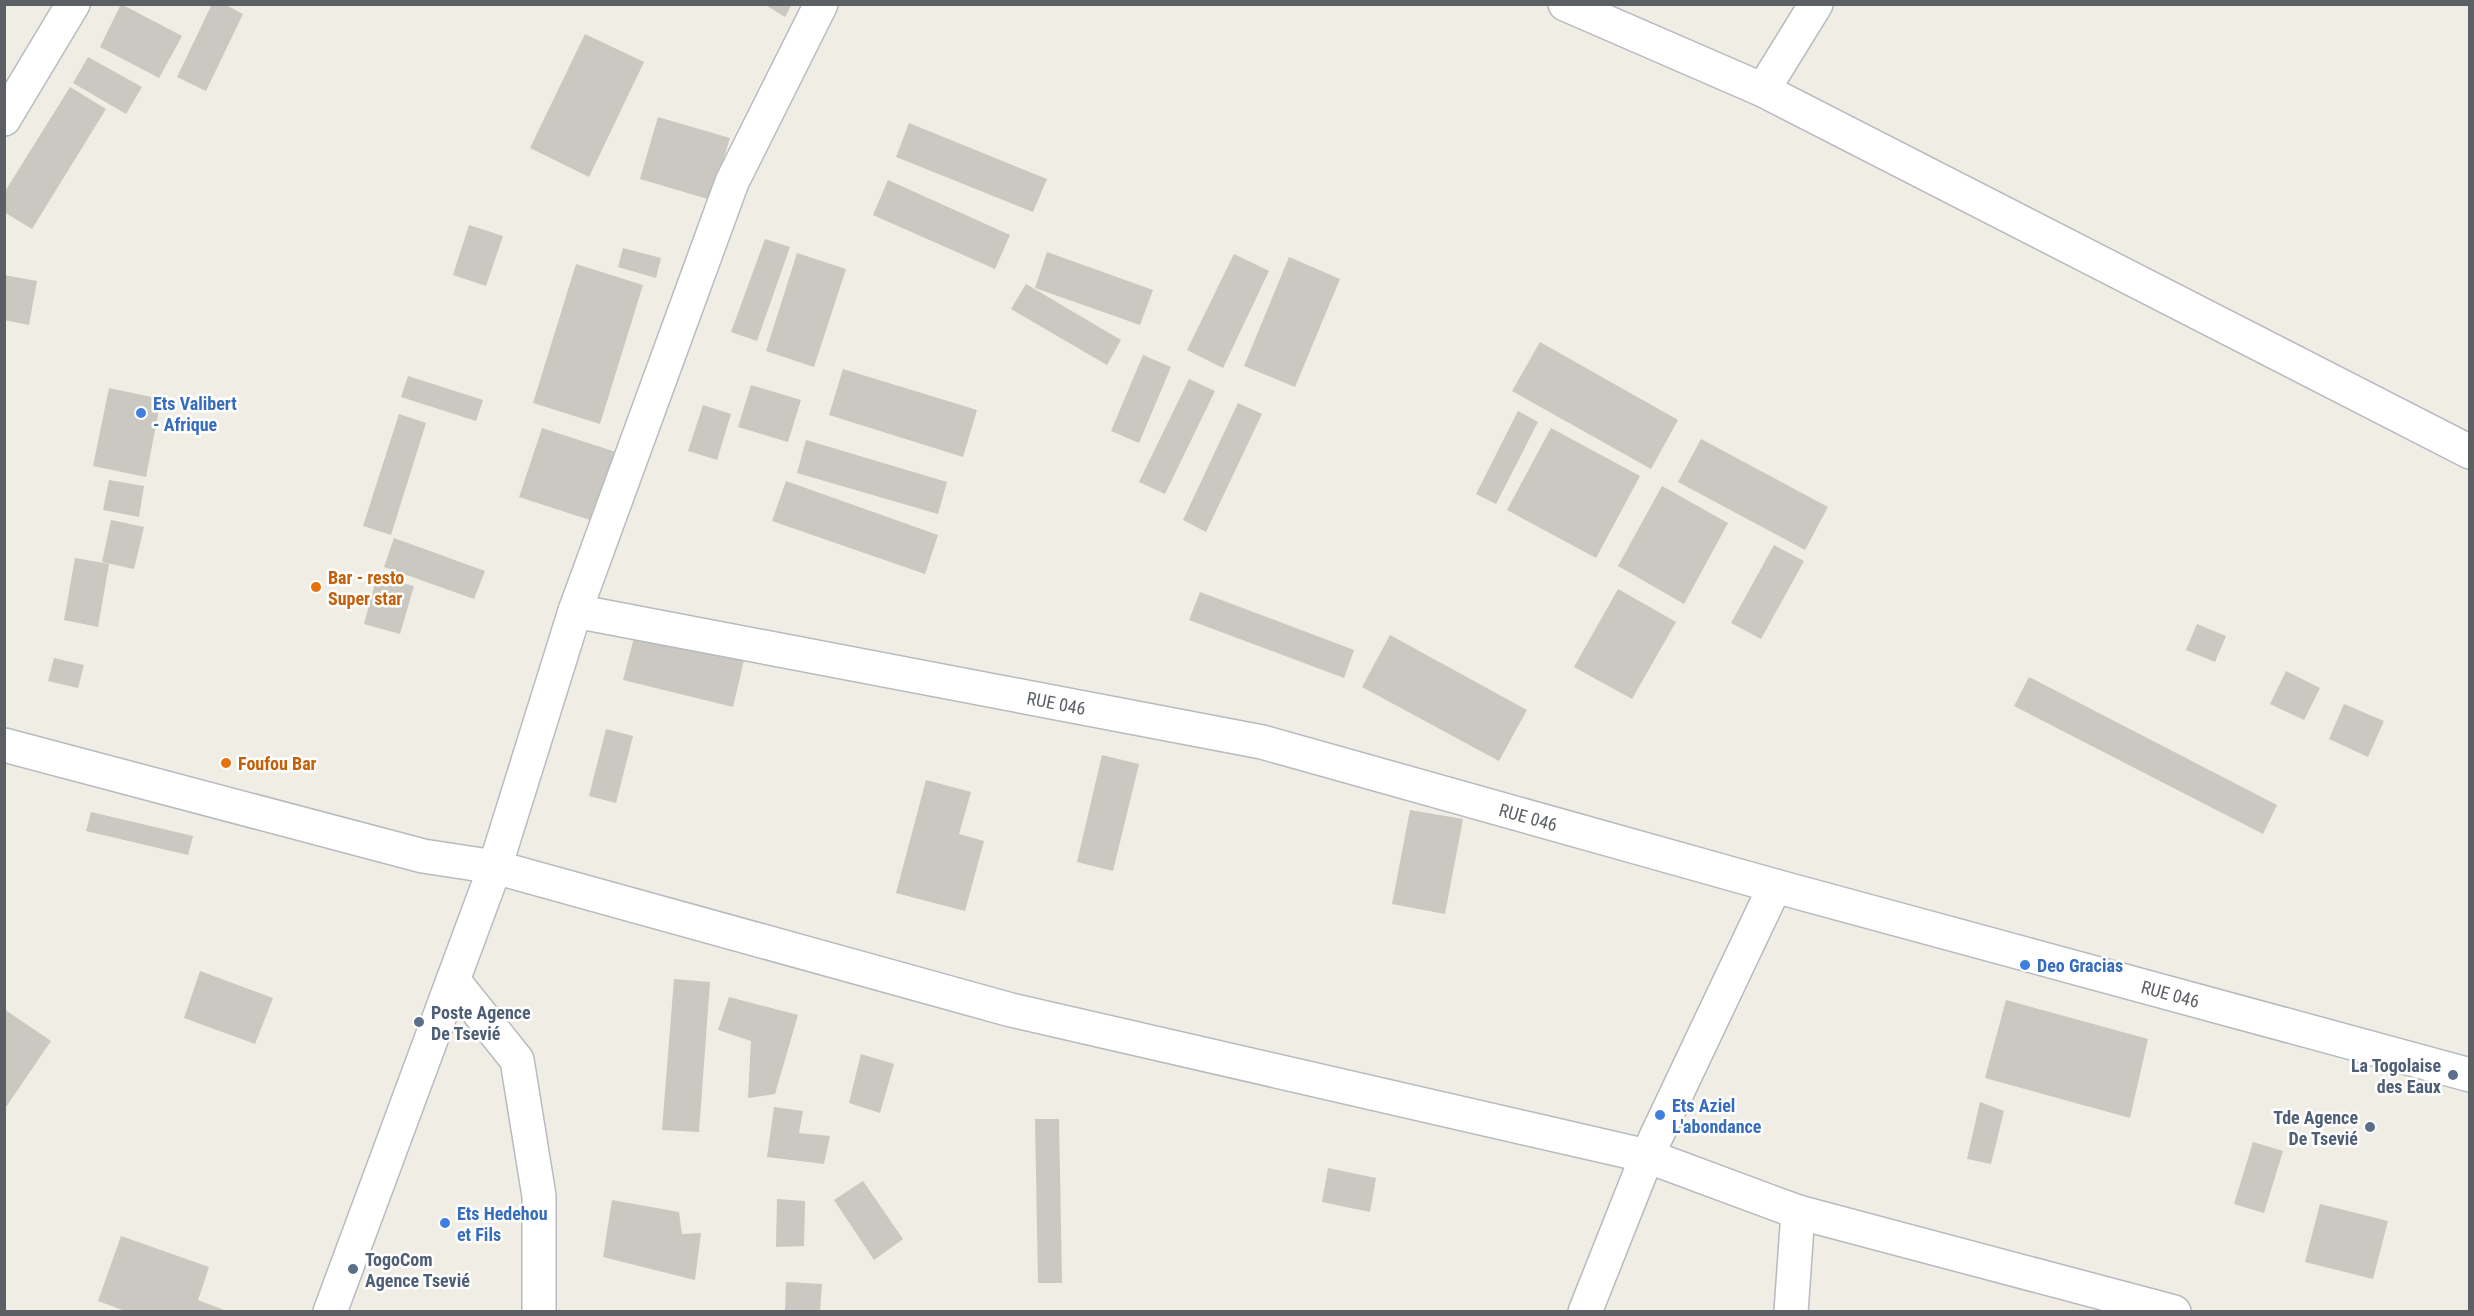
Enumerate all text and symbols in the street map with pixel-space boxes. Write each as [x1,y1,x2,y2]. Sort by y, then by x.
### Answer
place label: Ets Valibert - Afrique [153,393,237,435]
marker: Ets Valibert - Afrique [134,406,148,420]
place label: Bar - resto Super star [328,567,404,609]
marker: Bar - resto Super star [309,580,323,594]
street label: RUE 046 [1025,687,1087,719]
place label: Foufou Bar [238,753,317,774]
marker: Foufou Bar [219,756,233,770]
street label: RUE 046 [1497,799,1560,835]
place label: Deo Gracias [2037,955,2123,976]
marker: Deo Gracias [2018,958,2032,972]
street label: RUE 046 [2139,976,2202,1011]
place label: Poste Agence De Tsevié [431,1002,531,1044]
marker: Poste Agence De Tsevié [412,1015,426,1029]
place label: La Togolaise des Eaux [2351,1055,2441,1097]
marker: La Togolaise des Eaux [2446,1068,2460,1082]
place label: Ets Aziel L'abondance [1672,1095,1762,1137]
place label: Tde Agence De Tsevié [2273,1107,2358,1149]
marker: Ets Aziel L'abondance [1653,1108,1667,1122]
marker: Tde Agence De Tsevié [2363,1120,2377,1134]
place label: Ets Hedehou et Fils [457,1203,548,1245]
marker: Ets Hedehou et Fils [438,1216,452,1230]
place label: TogoCom Agence Tsevié [365,1249,470,1291]
marker: TogoCom Agence Tsevié [346,1262,360,1276]

